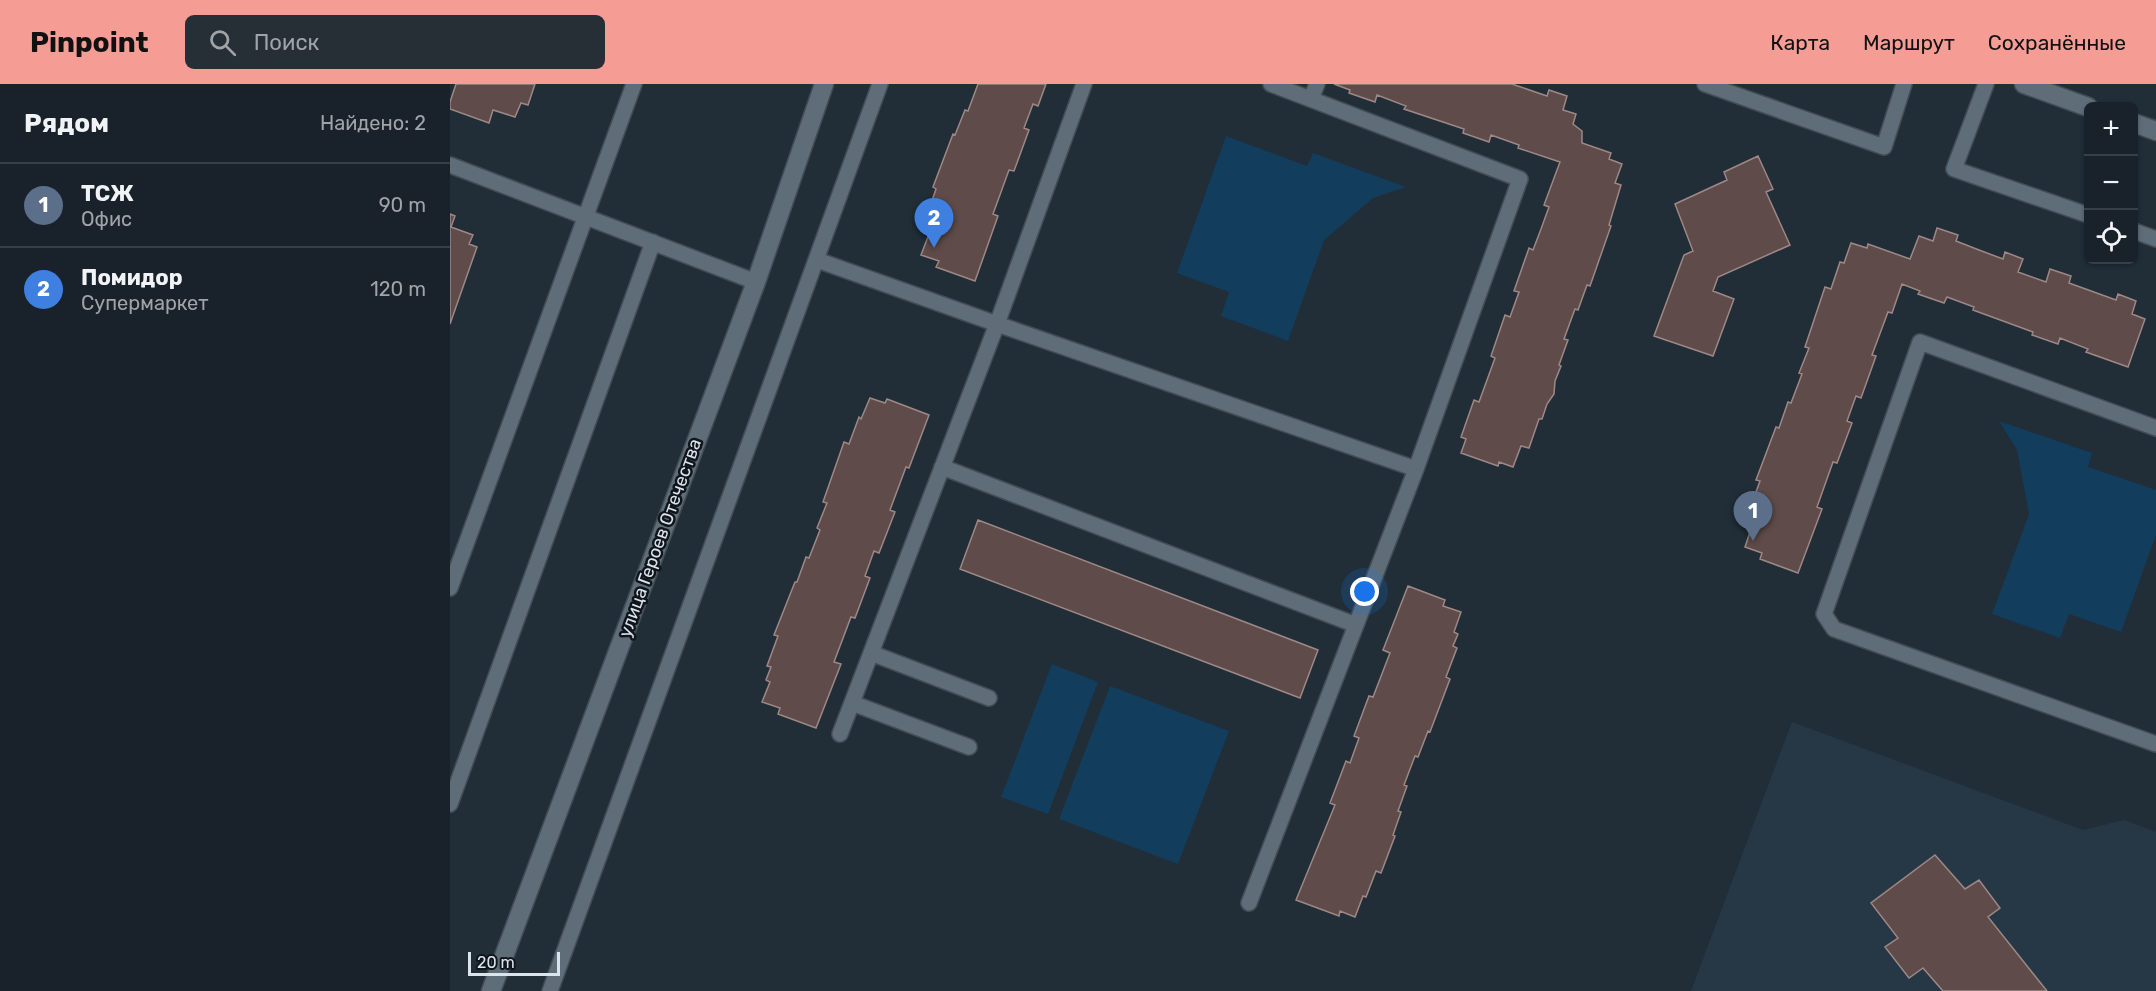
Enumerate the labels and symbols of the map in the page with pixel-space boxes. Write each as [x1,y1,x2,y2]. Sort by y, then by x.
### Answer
pin: 2 [914,198,954,248]
street label: улица Героев Отечества [614,436,706,640]
pin: 1 [1734,492,1772,541]
your location [1350,577,1379,606]
scale bar [468,949,560,976]

